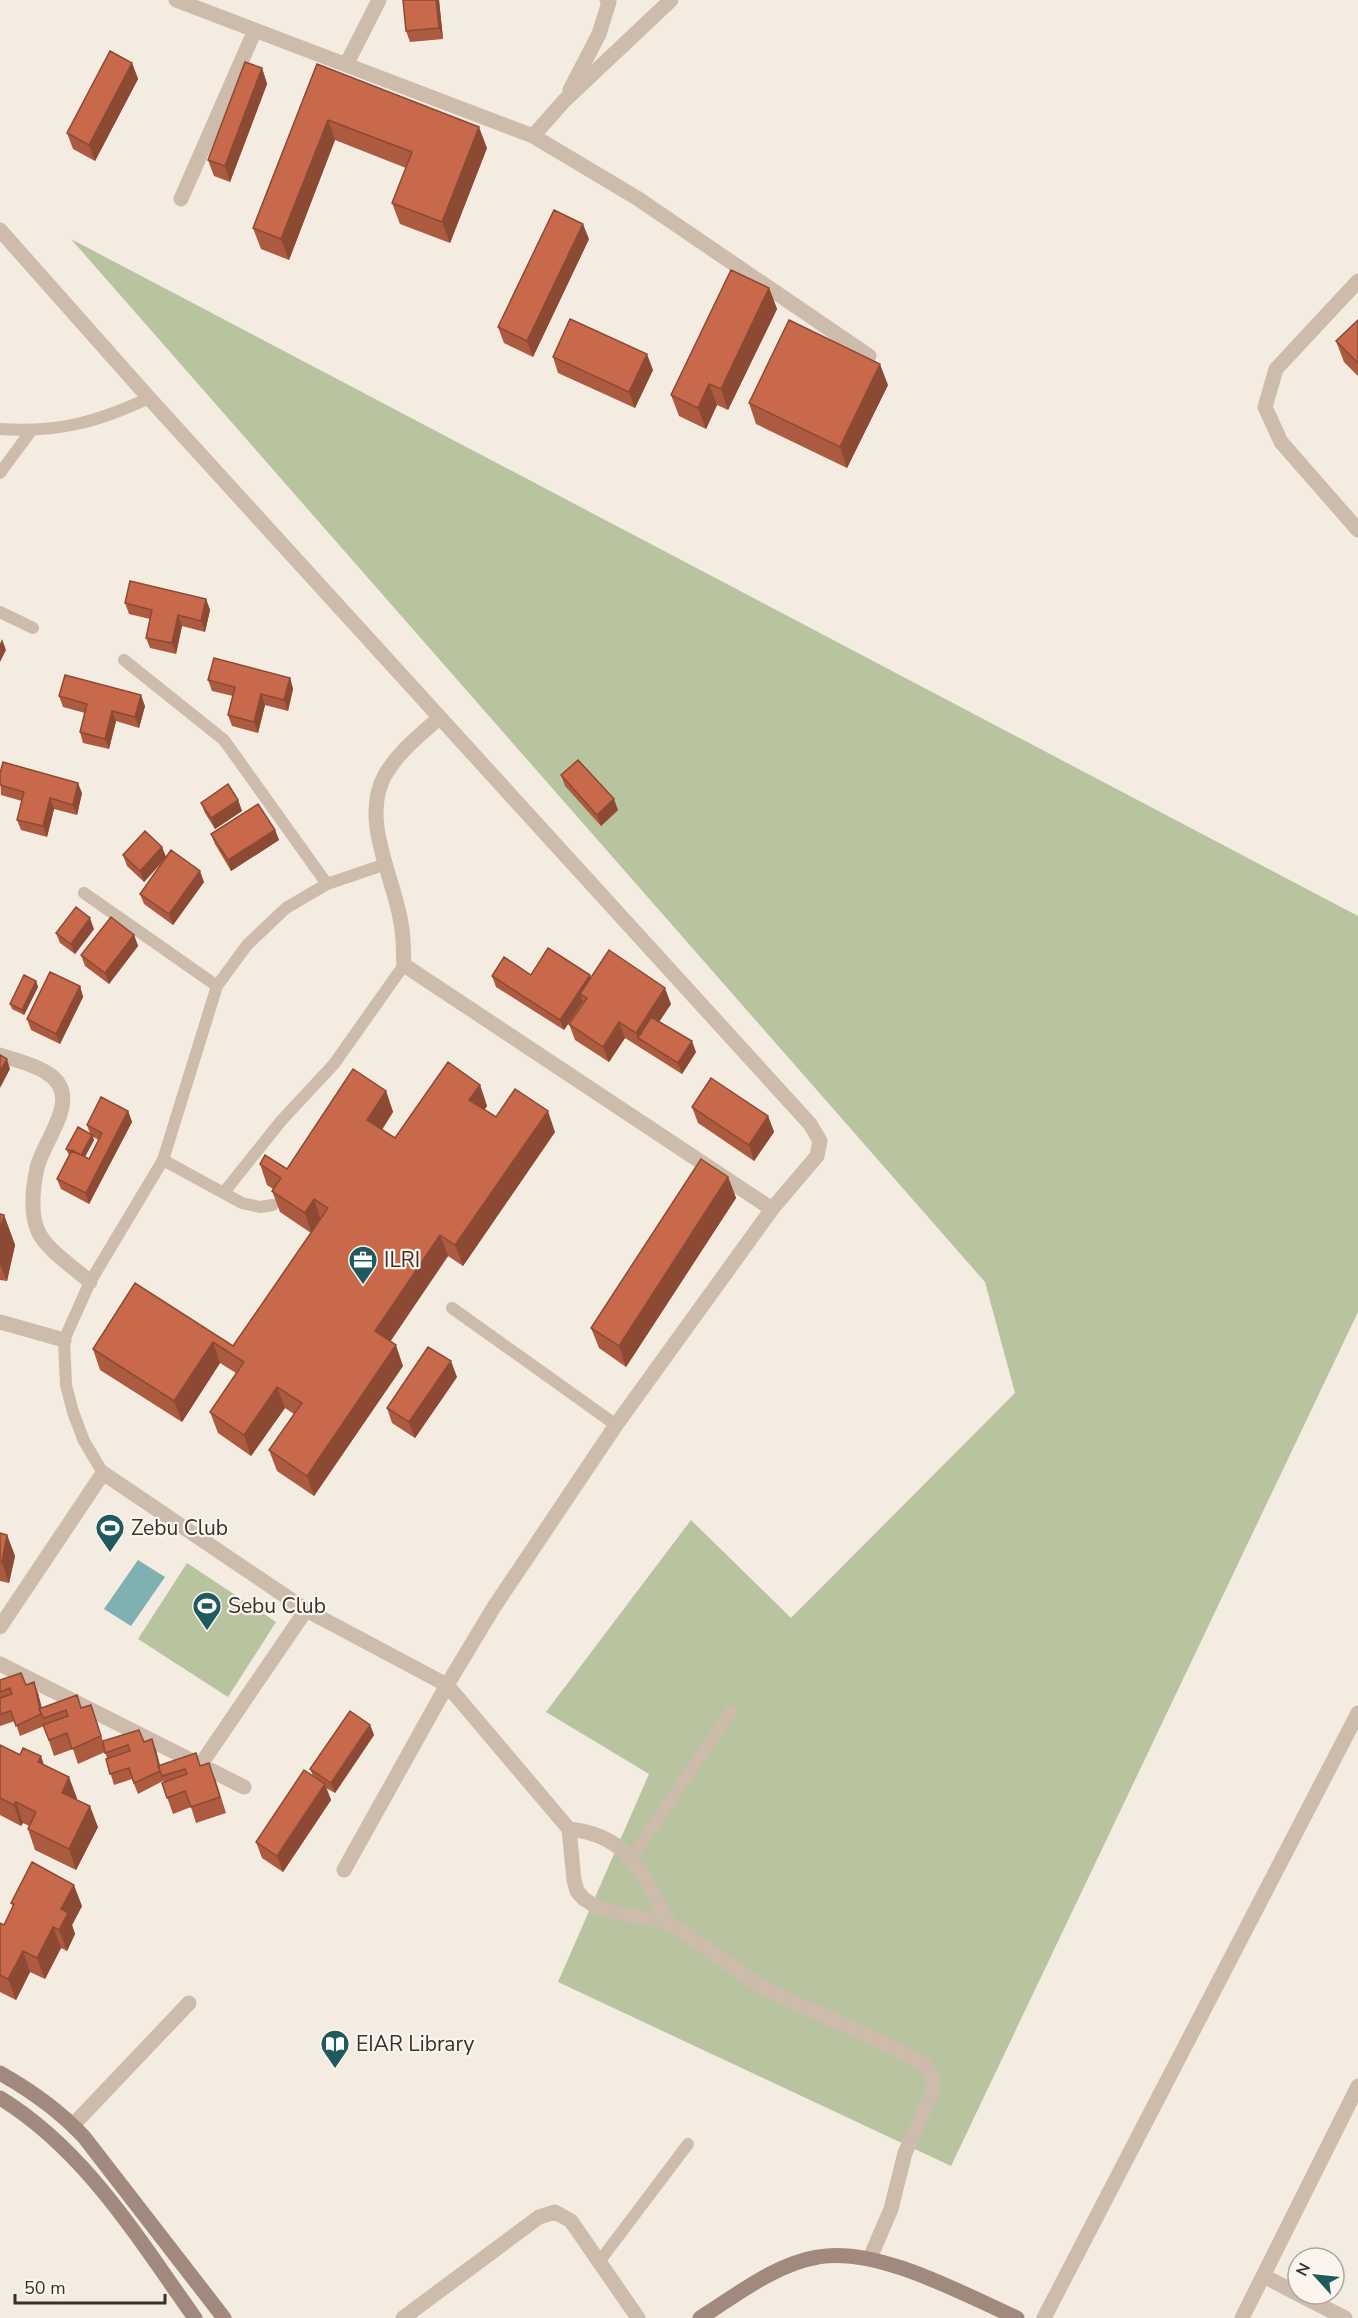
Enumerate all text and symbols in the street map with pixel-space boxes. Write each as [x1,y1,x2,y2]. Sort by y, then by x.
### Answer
office icon: ILRI [347,1244,379,1286]
place label: ILRI [384,1246,420,1274]
sports icon: Zebu Club [94,1512,126,1554]
place label: Zebu Club [131,1514,228,1542]
sports icon: Sebu Club [191,1590,223,1632]
place label: Sebu Club [228,1592,326,1620]
library icon: EIAR Library [319,2028,351,2070]
place label: EIAR Library [356,2030,475,2058]
north arrow [1286,2246,1346,2306]
text: N [1291,2259,1316,2280]
scale bar [15,2267,165,2305]
text: 50 m [24,2276,66,2300]

